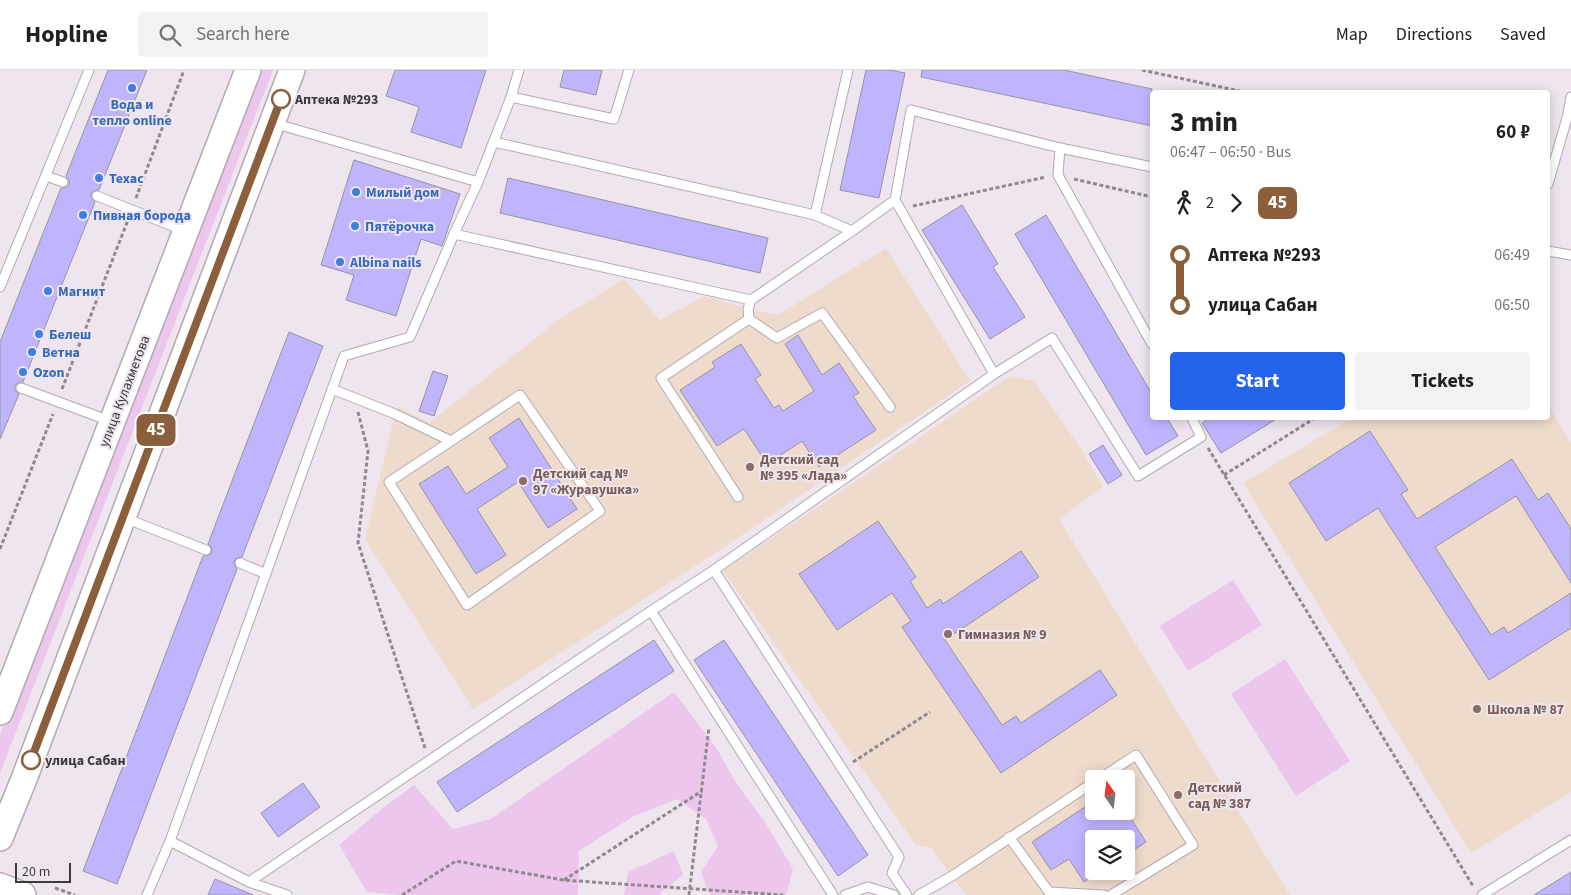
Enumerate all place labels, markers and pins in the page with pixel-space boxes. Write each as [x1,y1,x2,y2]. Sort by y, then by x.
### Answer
marker: Вода и тепло online [126,82,138,94]
marker: Аптека №293 [271,89,291,109]
place label: Аптека №293 [294,90,378,110]
place label: Вода и тепло online [92,95,172,131]
place label: Техас [109,169,144,189]
marker: Техас [93,172,105,184]
place label: Милый дом [366,183,439,203]
marker: Милый дом [350,186,362,198]
place label: Пивная борода [93,206,191,226]
marker: Пивная борода [77,209,89,221]
place label: Пятёрочка [365,217,434,237]
marker: Пятёрочка [349,220,361,232]
place label: Albina nails [349,253,422,273]
marker: Albina nails [334,256,346,268]
place label: Магнит [58,282,105,302]
marker: Магнит [42,285,54,297]
place label: Белеш [49,325,91,345]
marker: Белеш [33,328,45,340]
place label: Ветна [42,343,80,363]
marker: Ветна [26,346,38,358]
place label: Ozon [33,363,64,383]
marker: Ozon [17,366,29,378]
place label: Детский сад № 395 «Лада» [760,450,847,486]
marker: Детский сад № 395 «Лада» [744,461,756,473]
place label: Детский сад № 97 «Журавушка» [533,464,639,500]
marker: Детский сад № 97 «Журавушка» [517,475,529,487]
place label: Гимназия № 9 [958,625,1047,645]
marker: Гимназия № 9 [942,628,954,640]
place label: Школа № 87 [1487,700,1564,720]
marker: Школа № 87 [1471,703,1483,715]
marker: улица Сабан [21,750,41,770]
place label: улица Сабан [45,751,126,771]
place label: Детский сад № 387 [1188,778,1251,814]
marker: Детский сад № 387 [1172,789,1184,801]

